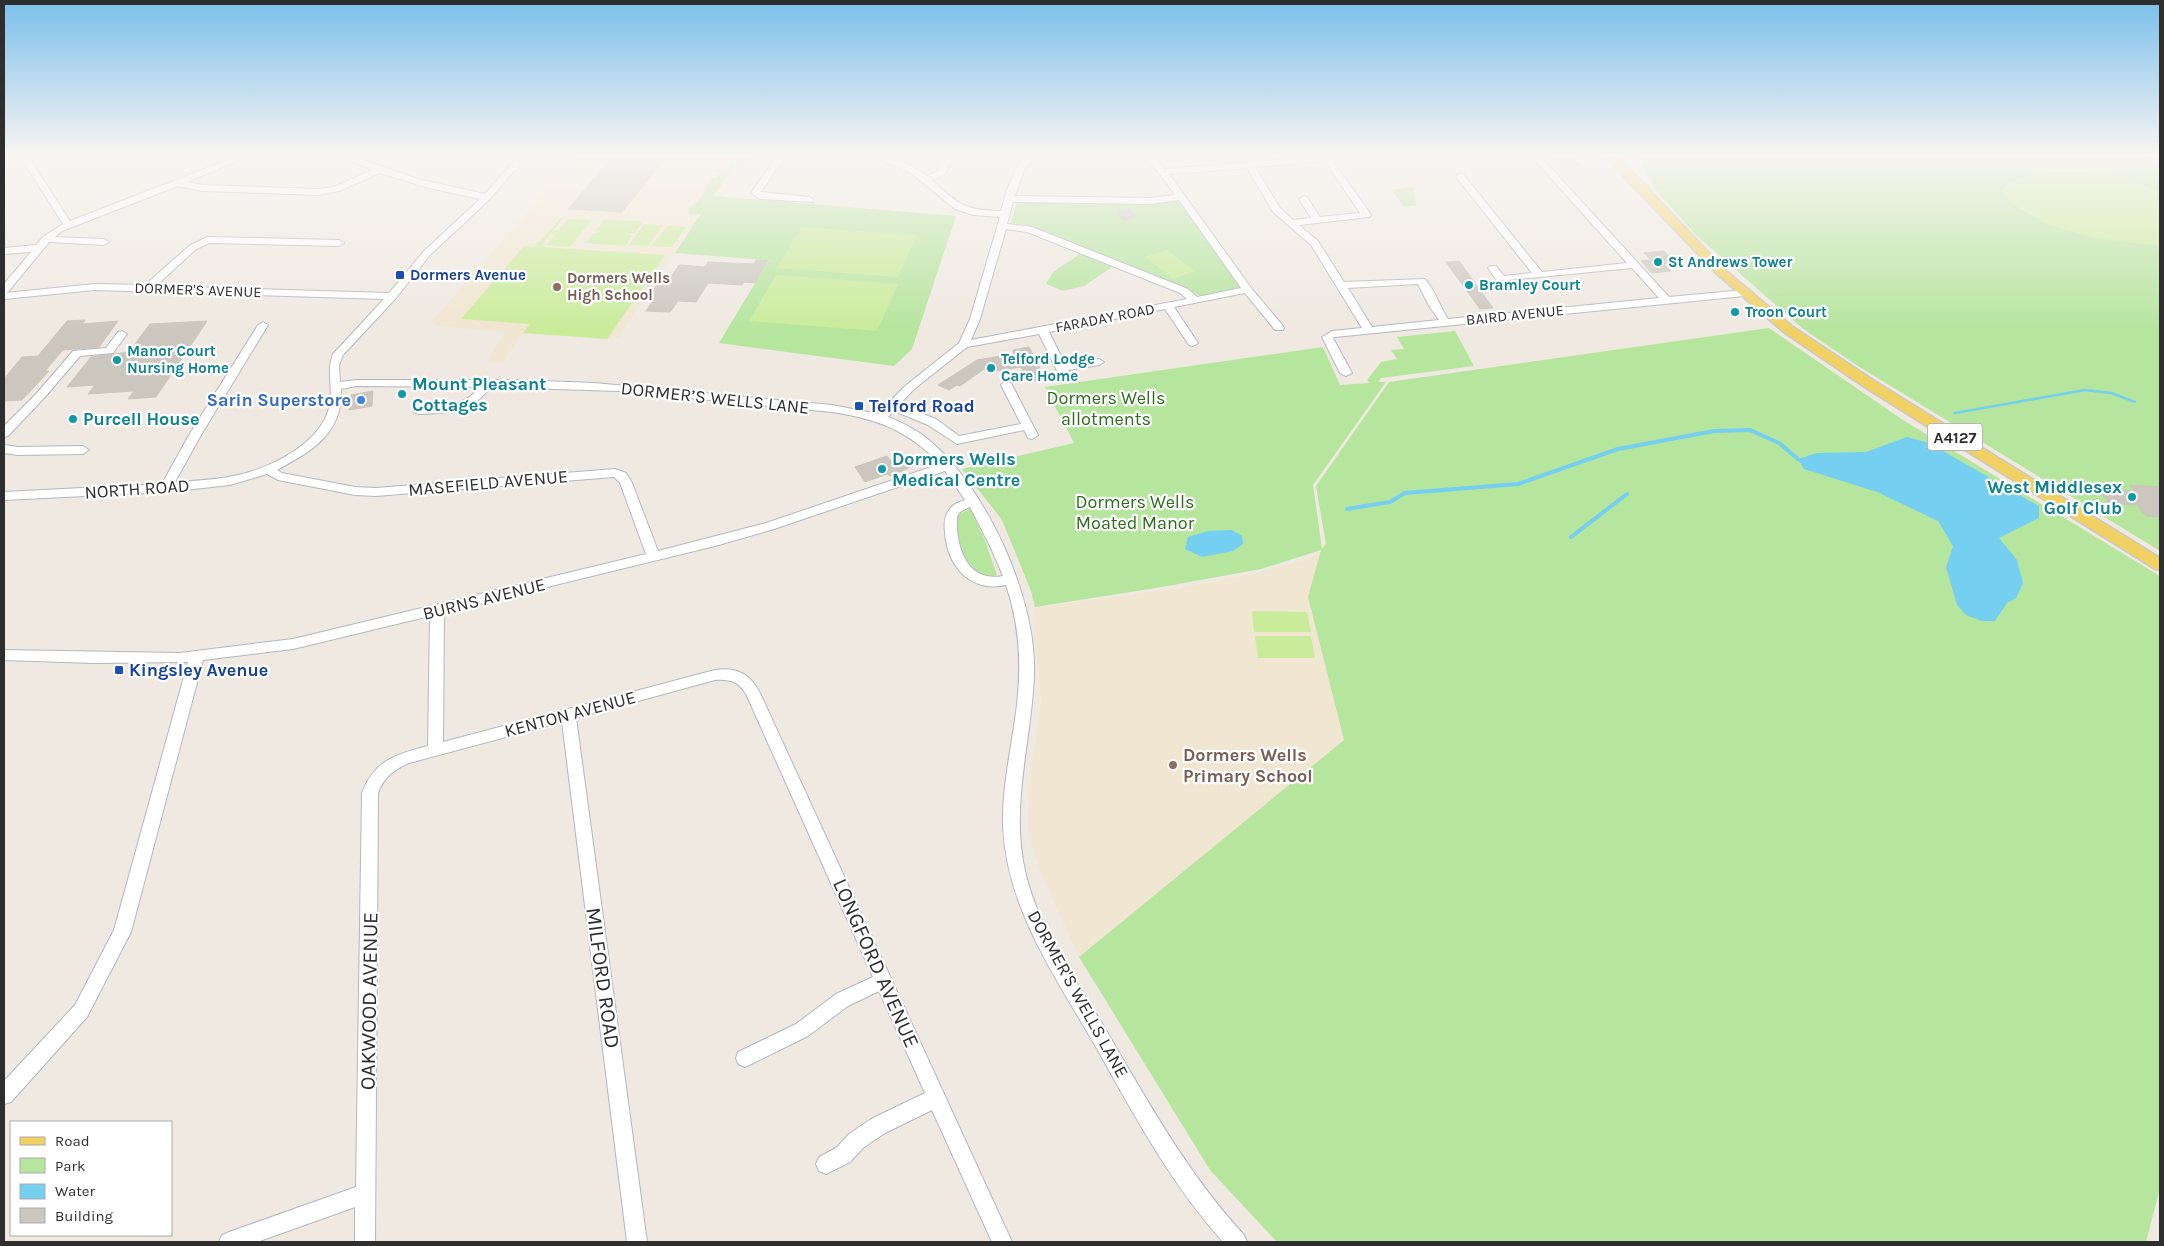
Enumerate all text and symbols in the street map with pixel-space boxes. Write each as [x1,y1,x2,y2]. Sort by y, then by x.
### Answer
place label: St Andrews Tower [1668,253,1793,271]
marker: St Andrews Tower [1652,256,1664,268]
place label: Dormers Avenue [410,266,526,284]
marker: Dormers Avenue [394,269,406,281]
place label: Dormers Wells High School [567,269,670,304]
place label: Bramley Court [1479,276,1581,294]
street label: DORMER'S AVENUE [134,279,262,301]
marker: Bramley Court [1463,279,1475,291]
marker: Dormers Wells High School [551,281,563,293]
street label: FARADAY ROAD [1054,300,1156,336]
street label: BAIRD AVENUE [1465,301,1565,329]
place label: Troon Court [1745,303,1827,321]
marker: Troon Court [1729,306,1741,318]
place label: Manor Court Nursing Home [127,342,229,377]
place label: Telford Lodge Care Home [1001,350,1095,385]
marker: Manor Court Nursing Home [111,354,123,366]
marker: Telford Lodge Care Home [985,362,997,374]
place label: Mount Pleasant Cottages [412,373,546,416]
street label: DORMER’S WELLS LANE [620,377,810,419]
park label: Dormers Wells allotments [1047,387,1165,430]
marker: Mount Pleasant Cottages [396,388,408,400]
place label: Sarin Superstore [207,389,351,411]
marker: Sarin Superstore [355,394,367,406]
place label: Telford Road [869,395,975,417]
marker: Telford Road [853,400,865,412]
place label: Purcell House [83,408,200,430]
marker: Purcell House [67,413,79,425]
road number: A4127 [1928,424,1982,451]
place label: Dormers Wells Medical Centre [892,448,1020,491]
marker: Dormers Wells Medical Centre [876,463,888,475]
street label: MASEFIELD AVENUE [407,465,569,501]
street label: NORTH ROAD [84,474,190,504]
place label: West Middlesex Golf Club [1987,476,2122,519]
park label: Dormers Wells Moated Manor [1076,491,1195,534]
marker: West Middlesex Golf Club [2126,491,2138,503]
street label: BURNS AVENUE [420,573,548,625]
place label: Kingsley Avenue [129,659,268,681]
marker: Kingsley Avenue [113,664,125,676]
street label: KENTON AVENUE [502,686,638,742]
place label: Dormers Wells Primary School [1183,744,1313,787]
marker: Dormers Wells Primary School [1167,759,1179,771]
street label: LONGFORD AVENUE [828,875,924,1051]
street label: MILFORD ROAD [581,906,625,1050]
street label: DORMER'S WELLS LANE [1023,907,1133,1081]
street label: OAKWOOD AVENUE [355,912,383,1090]
legend [10,1121,172,1236]
text: Road [55,1132,90,1150]
text: Park [55,1157,85,1175]
text: Water [55,1182,96,1200]
text: Building [55,1207,113,1225]

